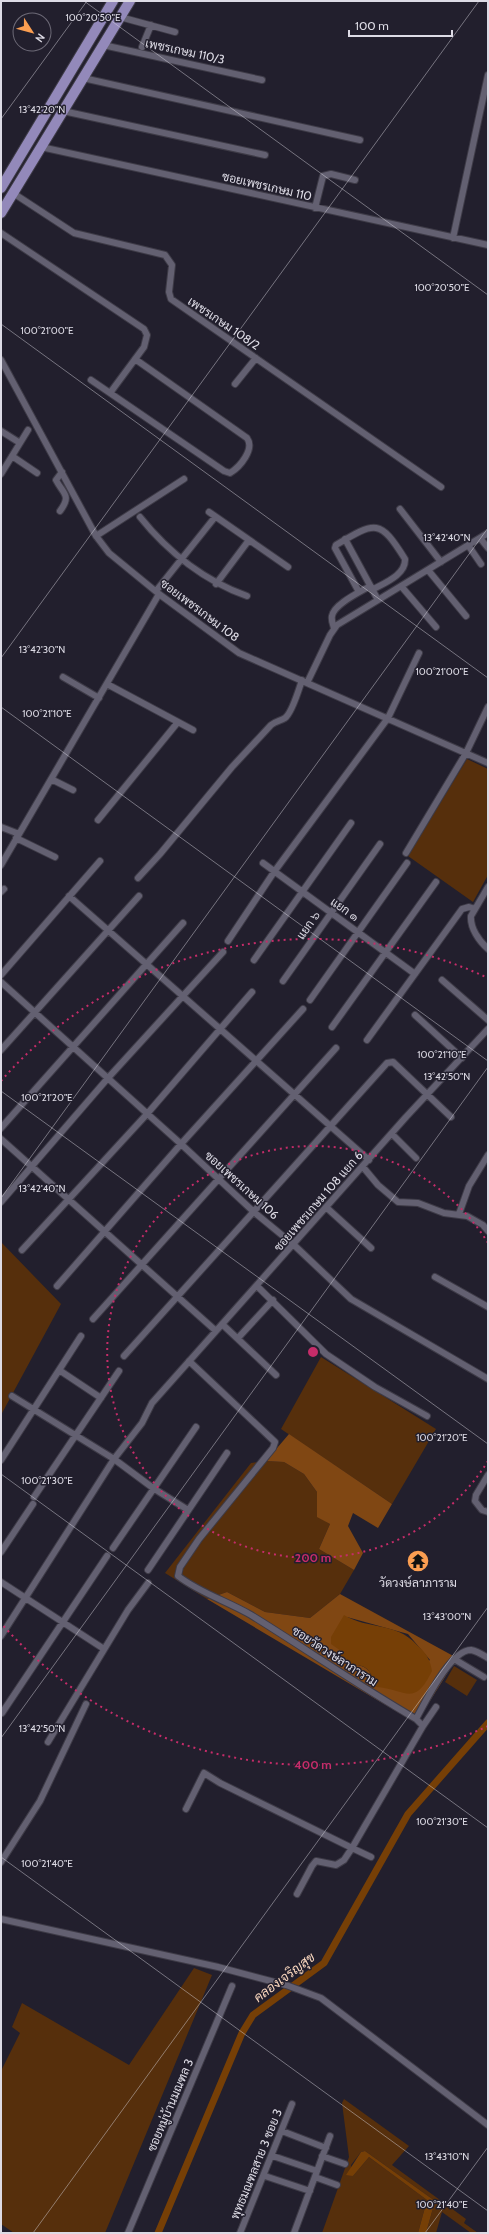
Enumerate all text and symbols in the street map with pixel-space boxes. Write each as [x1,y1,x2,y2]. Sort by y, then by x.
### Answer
text: 100°20'50"E [65,11,121,24]
north arrow [12,12,52,52]
scale bar [349,12,452,38]
text: 100 m [355,18,389,33]
text: N [32,31,48,45]
street label: เพชรเกษม 110/3 [144,35,226,67]
text: 13°42'20"N [19,103,65,116]
street label: ซอยเพชรเกษม 110 [221,168,313,204]
text: 100°20'50"E [414,281,470,294]
street label: เพชรเกษม 108/2 [185,293,263,353]
text: 100°21'00"E [20,324,74,337]
text: 13°42'40"N [424,531,470,544]
street label: ซอยเพชรเกษม 108 [158,575,242,645]
text: 13°42'30"N [19,643,65,656]
text: 100°21'00"E [415,665,469,678]
text: 100°21'10"E [22,707,72,720]
street label: แยก ๑ [328,894,362,924]
street label: แยก ๖ [293,908,323,942]
text: 100°21'10"E [417,1048,467,1061]
text: 13°42'50"N [424,1070,470,1083]
text: 100°21'20"E [21,1091,73,1104]
street label: ซอยเพชรเกษม 106 [202,1148,282,1222]
street label: ซอยเพชรเกษม 108 แยก 6 [270,1148,366,1254]
text: 13°42'40"N [19,1182,65,1195]
centre of rings [306,1345,320,1359]
text: 100°21'20"E [416,1431,468,1444]
text: 100°21'30"E [21,1474,73,1487]
temple icon: วัดวงษ์ลาภาราม [405,1548,431,1574]
text: 200 m [295,1550,331,1565]
place label: วัดวงษ์ลาภาราม [379,1575,457,1590]
text: 13°43'00"N [423,1610,471,1623]
street label: ซอยวัดวงษ์ลาภาราม [289,1623,381,1689]
text: 13°42'50"N [19,1722,65,1735]
text: 400 m [294,1757,332,1772]
text: 100°21'30"E [416,1815,468,1828]
text: 100°21'40"E [21,1857,73,1870]
water label: คลองเจริญสุข [250,1949,319,2007]
street label: ซอยหมู่บ้านมณฑล 3 [144,2056,197,2154]
street label: พุทธมณฑลสาย 3 ซอย 3 [227,2107,287,2222]
text: 13°43'10"N [425,2150,469,2163]
text: 100°21'40"E [416,2198,468,2211]

